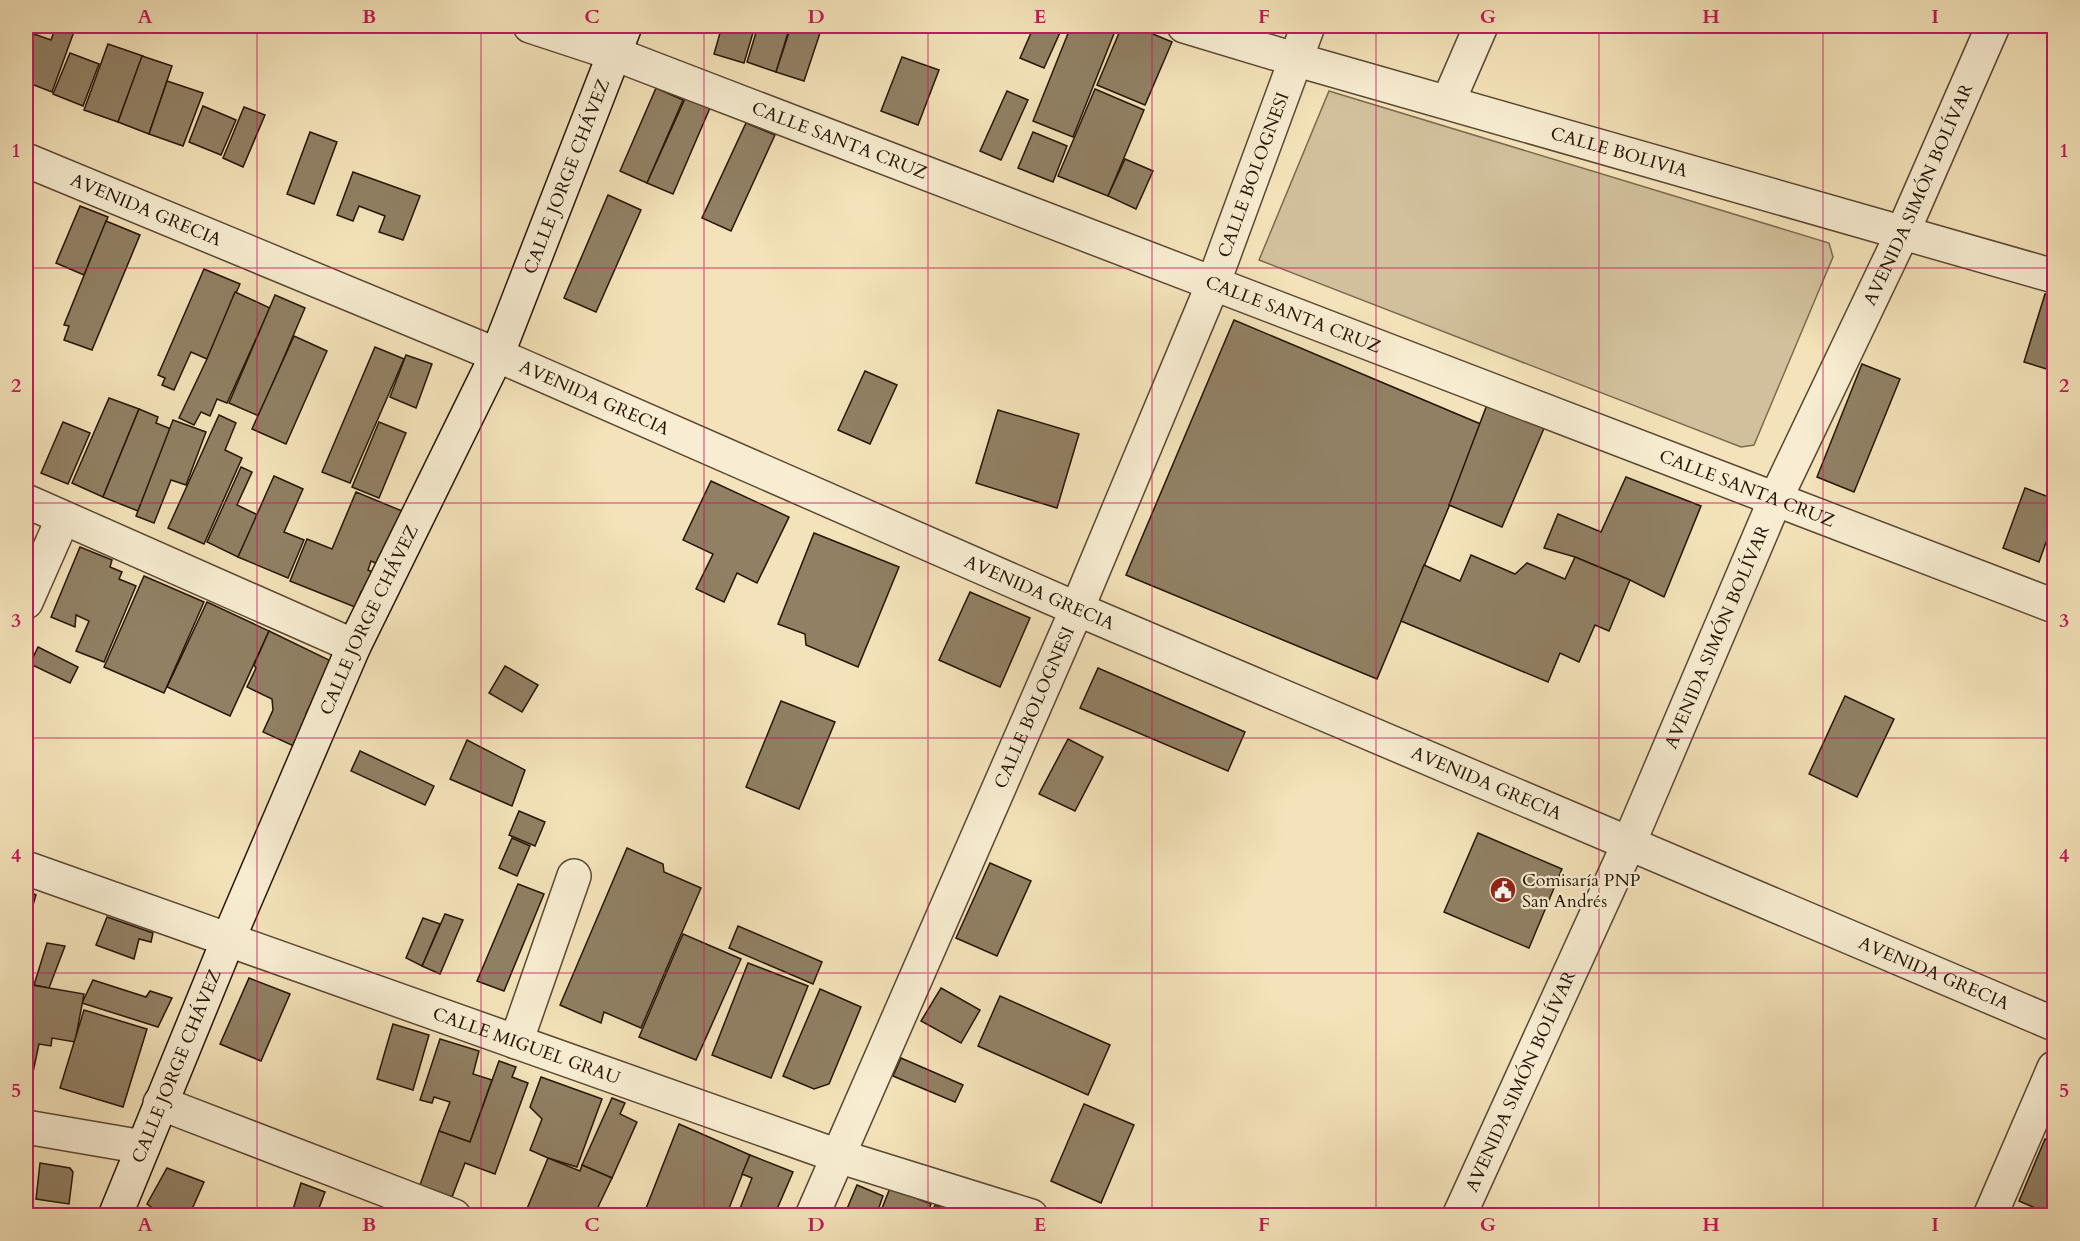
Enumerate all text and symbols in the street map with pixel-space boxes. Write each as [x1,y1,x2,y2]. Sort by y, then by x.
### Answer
text: A [137,3,153,30]
text: B [362,3,376,30]
text: C [584,3,600,30]
text: D [807,3,825,30]
text: E [1034,3,1046,30]
text: F [1258,3,1270,30]
text: G [1480,3,1496,30]
text: H [1702,3,1720,30]
text: I [1931,3,1939,30]
street label: CALLE JORGE CHÁVEZ [517,75,616,278]
street label: AVENIDA SIMÓN BOLÍVAR [1857,79,1979,310]
street label: CALLE BOLOGNESI [1211,89,1295,261]
street label: CALLE SANTA CRUZ [748,95,931,185]
street label: CALLE BOLIVIA [1548,120,1691,183]
text: 1 [11,137,21,164]
text: 1 [2059,137,2069,164]
street label: AVENIDA GRECIA [67,167,226,252]
street label: CALLE SANTA CRUZ [1202,269,1385,359]
street label: AVENIDA GRECIA [515,354,673,442]
text: 2 [11,372,21,399]
text: 2 [2059,372,2069,399]
street label: CALLE SANTA CRUZ [1656,443,1838,533]
street label: CALLE JORGE CHÁVEZ [313,521,424,719]
street label: AVENIDA SIMÓN BOLÍVAR [1658,521,1776,752]
street label: AVENIDA GRECIA [960,549,1119,636]
text: 3 [11,607,21,634]
text: 3 [2059,607,2069,634]
street label: CALLE BOLOGNESI [988,622,1080,792]
street label: AVENIDA GRECIA [1407,740,1566,826]
text: 4 [11,842,21,869]
text: 4 [2059,842,2069,869]
place label: Comisaría PNP San Andrés [1522,868,1641,914]
public building icon: Comisaría PNP San Andrés [1488,875,1518,905]
street label: AVENIDA GRECIA [1855,930,2013,1016]
street label: CALLE JORGE CHÁVEZ [126,965,227,1167]
street label: AVENIDA SIMÓN BOLÍVAR [1459,966,1582,1196]
street label: CALLE MIGUEL GRAU [429,1001,624,1090]
text: 5 [11,1077,21,1104]
text: 5 [2059,1077,2069,1104]
text: A [137,1211,153,1238]
text: B [362,1211,376,1238]
text: C [584,1211,600,1238]
text: D [807,1211,825,1238]
text: E [1034,1211,1046,1238]
text: F [1258,1211,1270,1238]
text: G [1480,1211,1496,1238]
text: H [1702,1211,1720,1238]
text: I [1931,1211,1939,1238]

